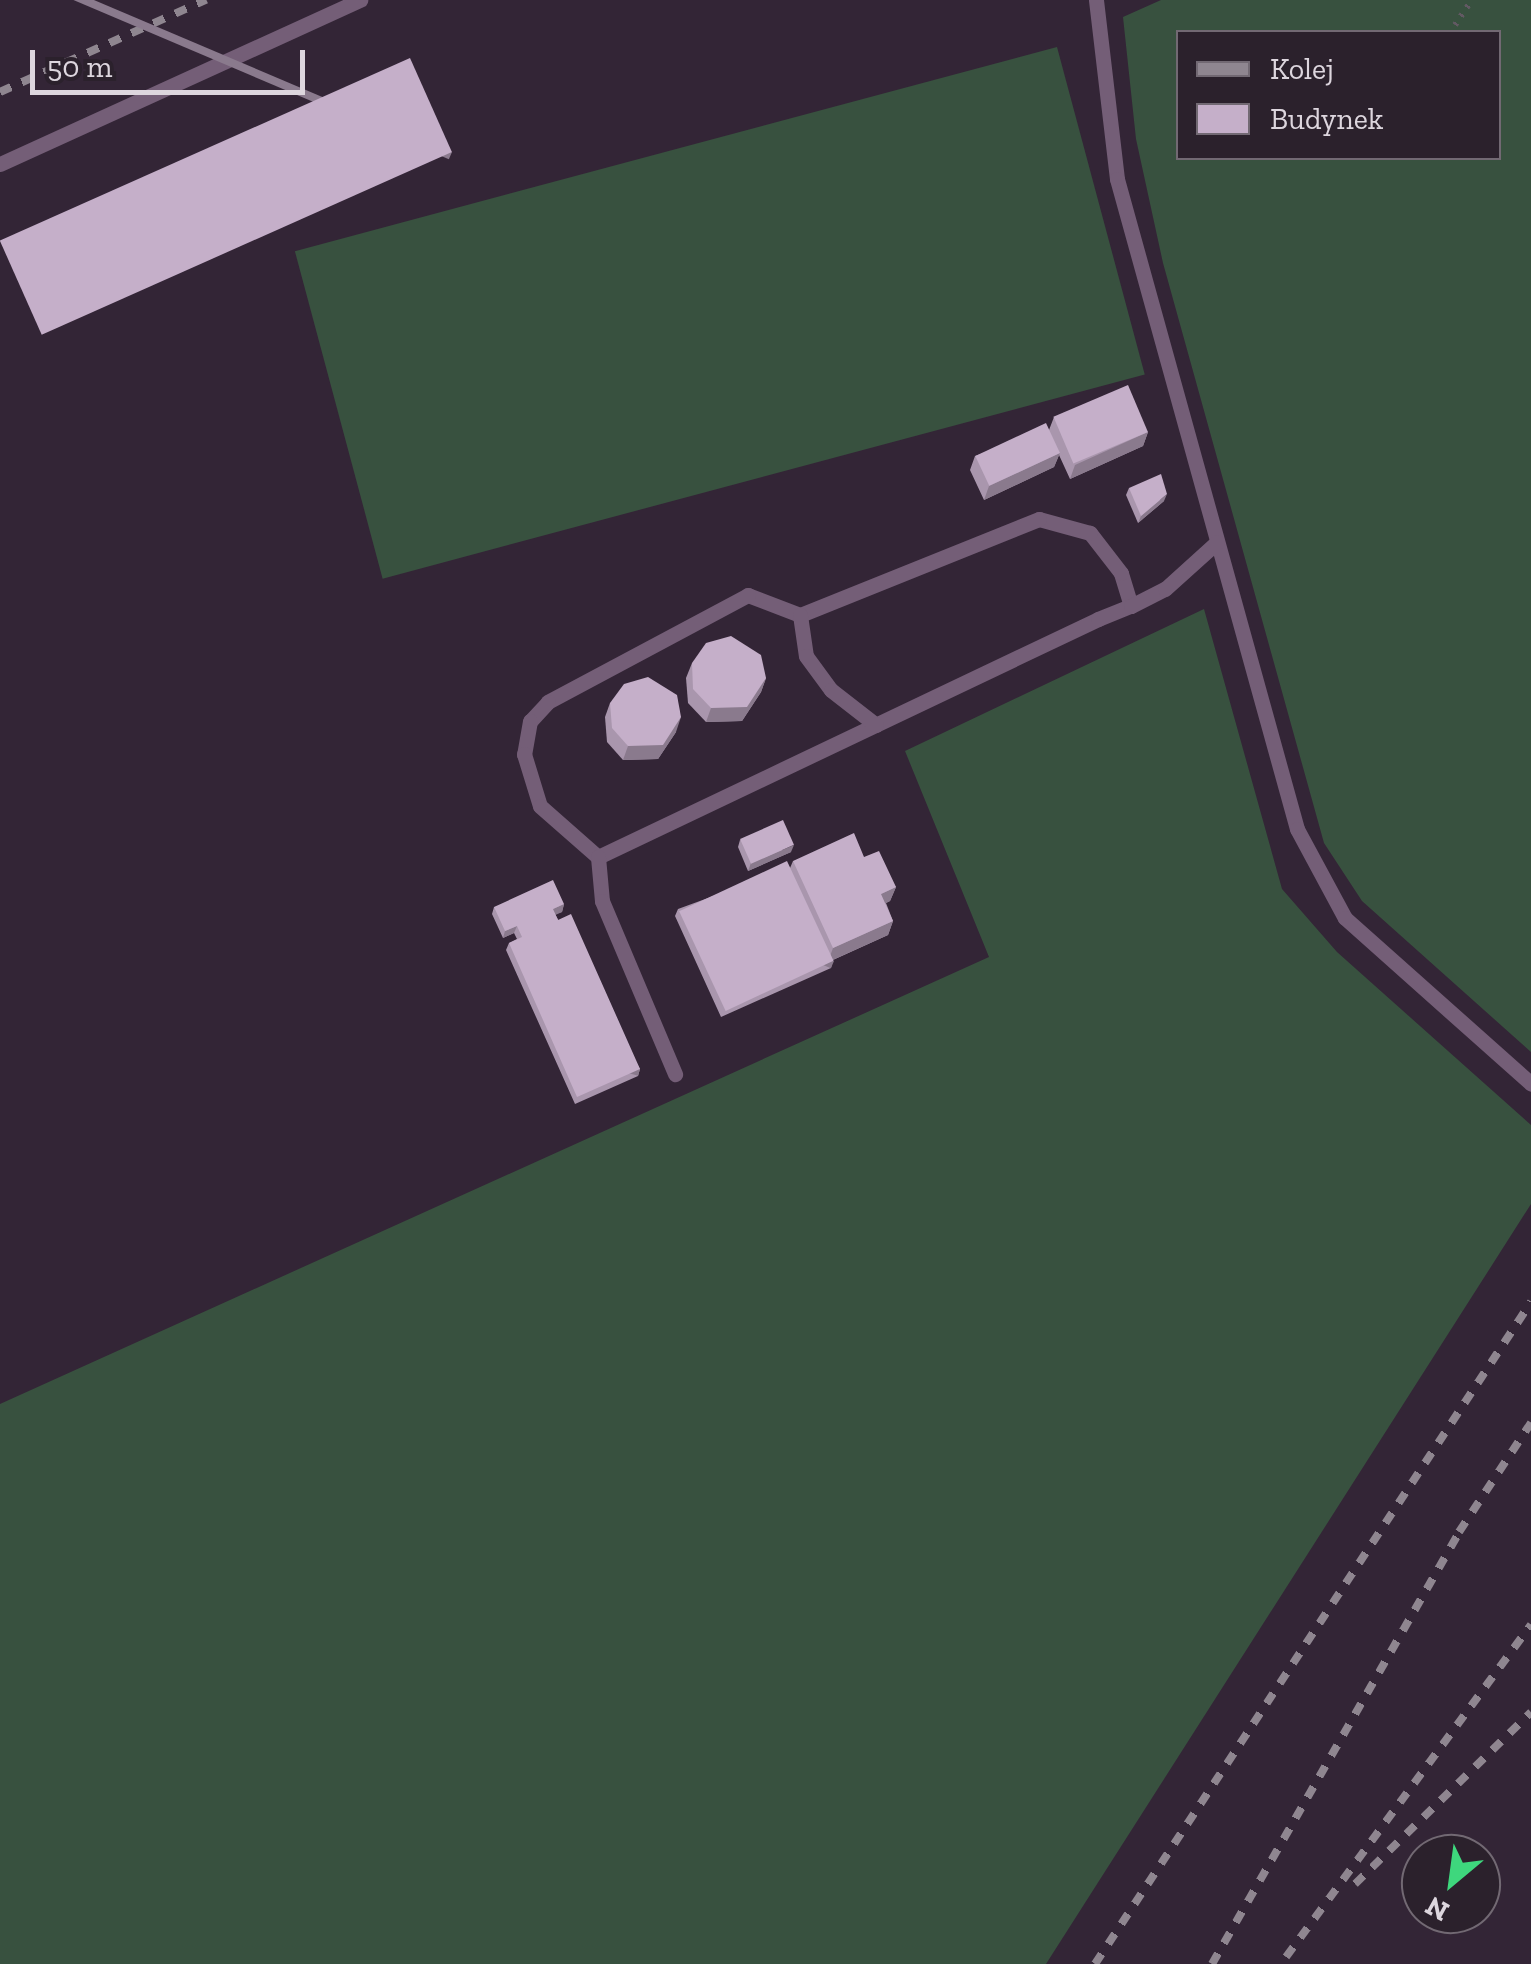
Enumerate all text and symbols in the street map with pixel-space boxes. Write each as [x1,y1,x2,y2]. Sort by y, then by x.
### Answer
scale bar [35,30,310,92]
legend [1176,30,1501,160]
text: 50 m [47,49,112,85]
text: Kolej [1270,51,1334,87]
text: Budynek [1270,101,1383,137]
north arrow [1401,1834,1501,1934]
text: N [1420,1889,1454,1929]

